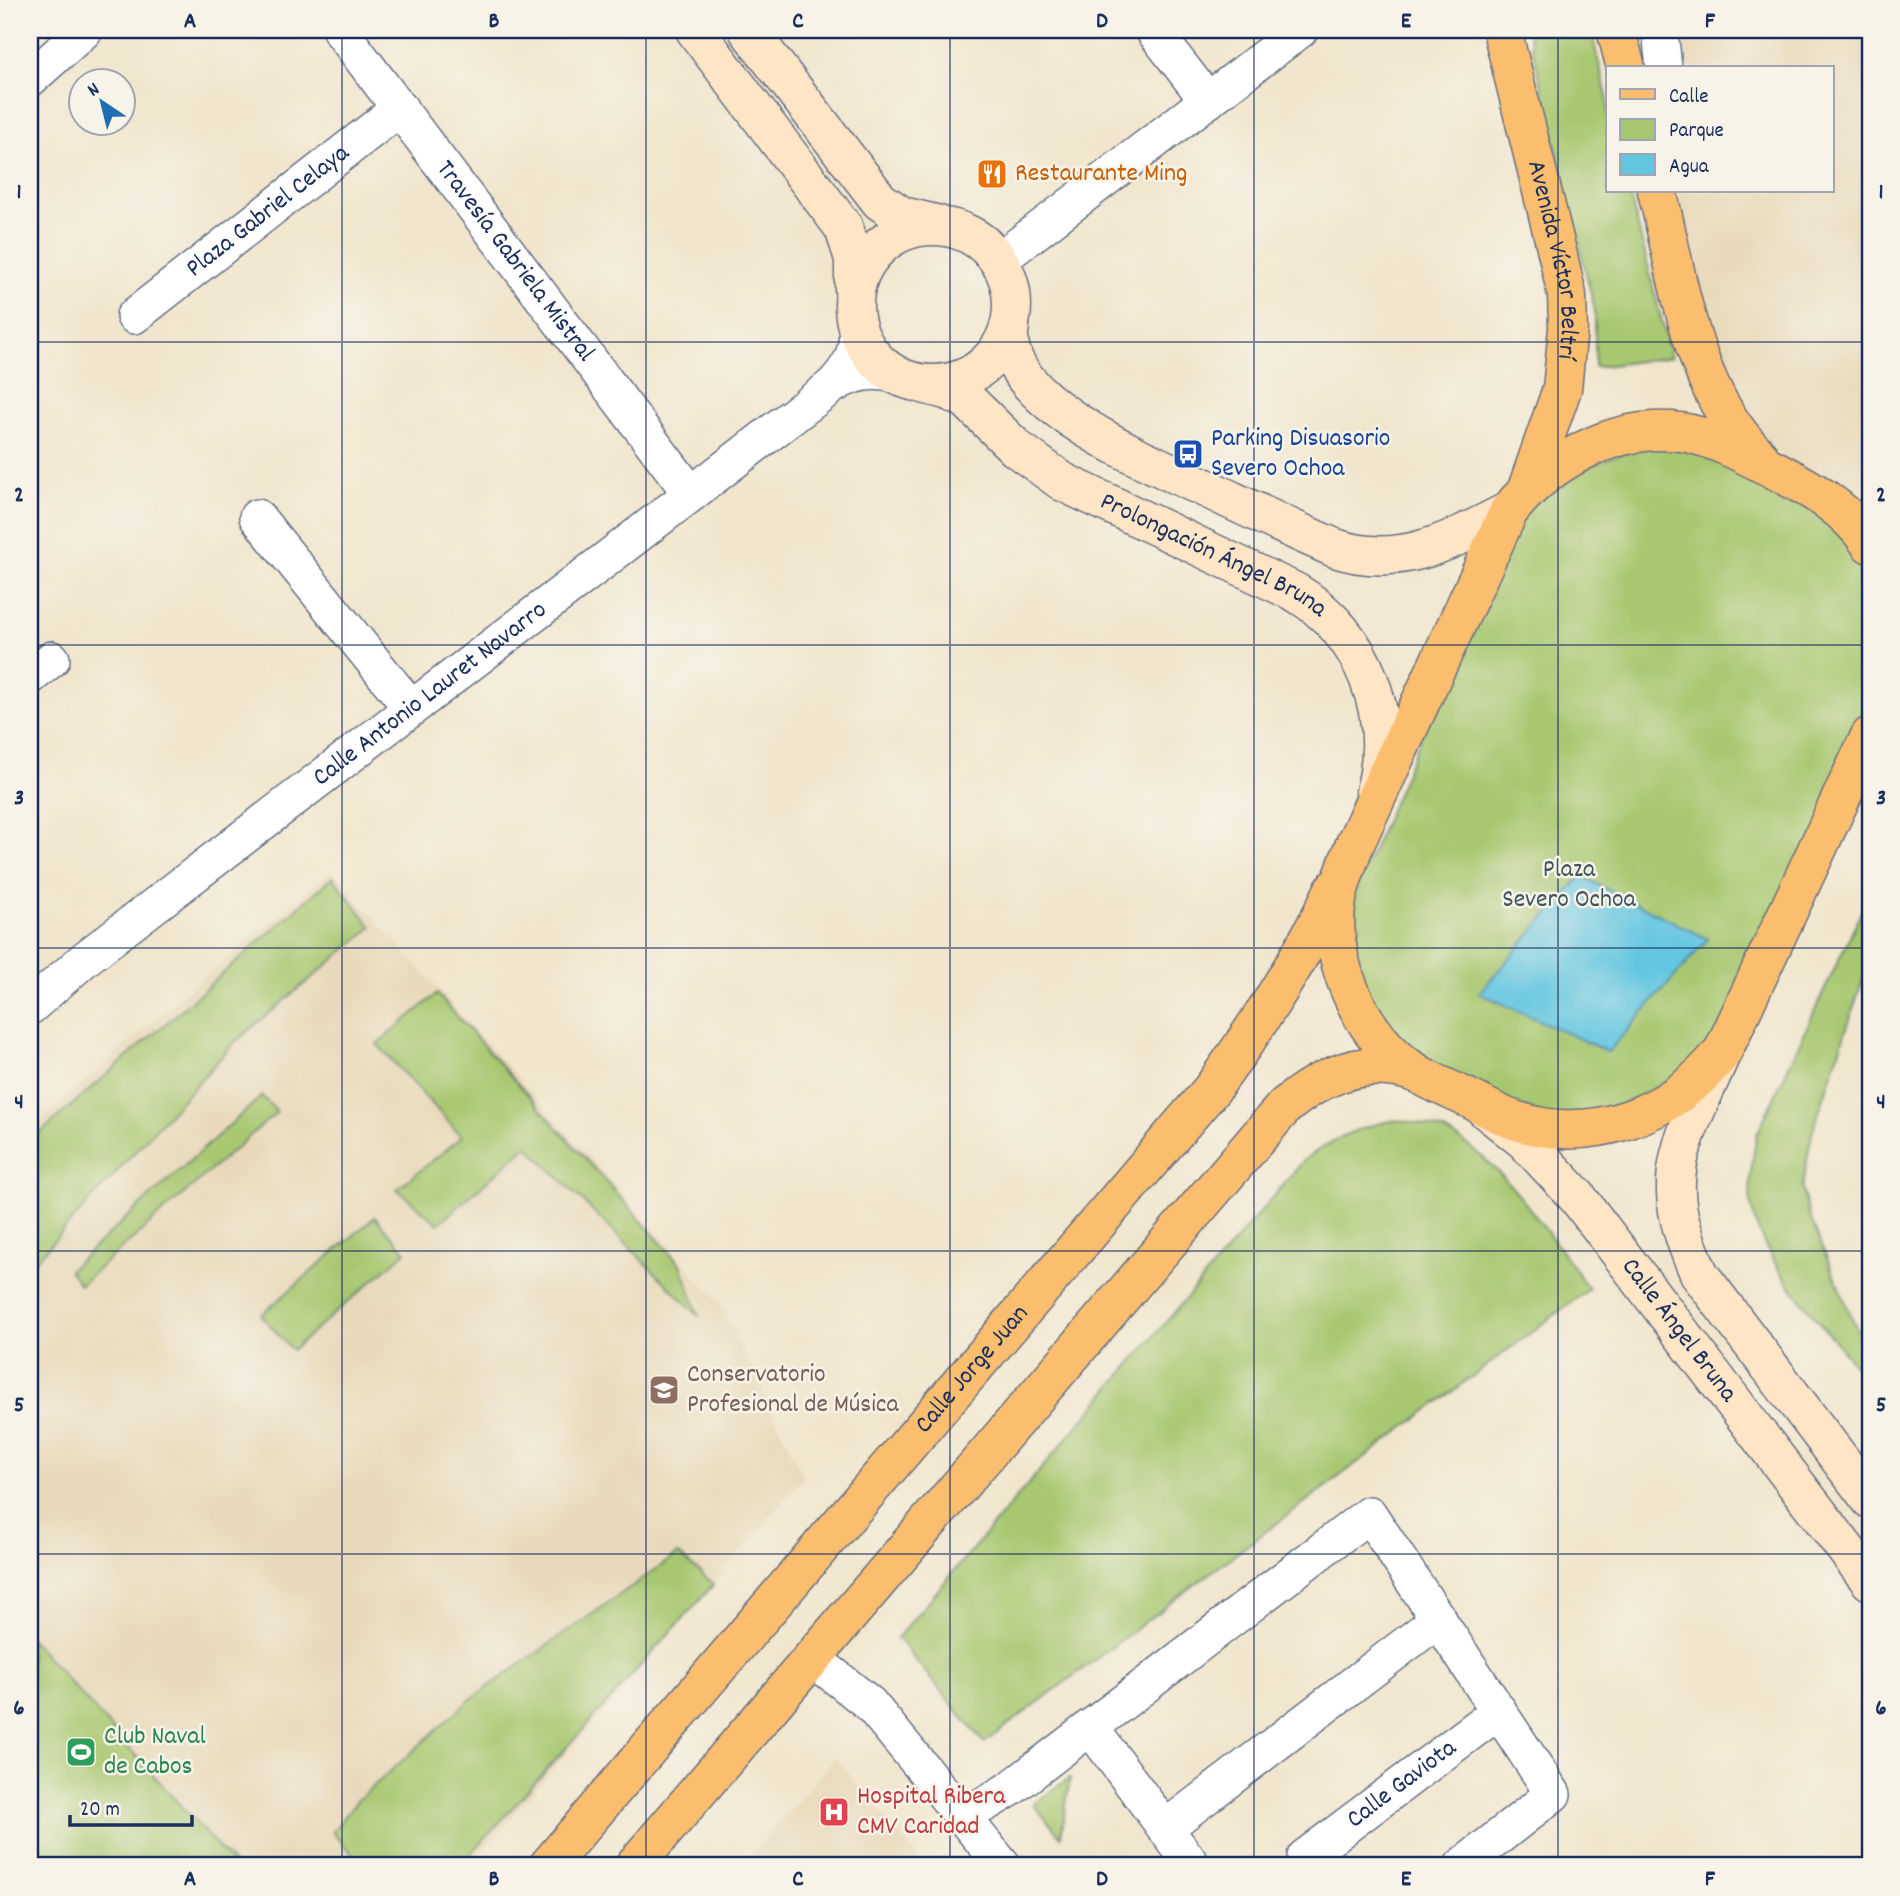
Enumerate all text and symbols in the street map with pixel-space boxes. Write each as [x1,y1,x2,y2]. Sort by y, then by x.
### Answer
text: A [184,6,196,39]
text: B [489,6,500,39]
text: C [792,6,804,39]
text: D [1096,6,1108,39]
text: E [1401,6,1412,39]
text: F [1705,6,1716,39]
north arrow [66,66,136,136]
legend [1606,66,1834,192]
text: N [83,77,106,105]
text: Calle [1669,83,1708,113]
text: Parque [1669,117,1724,147]
street label: Plaza Gabriel Celaya [178,135,358,287]
street label: Travesía Gabriela Mistral [427,153,603,370]
text: Agua [1669,153,1710,183]
place label: Restaurante Ming [1015,156,1187,193]
street label: Avenida Víctor Beltrí [1517,156,1587,363]
restaurant icon: Restaurante Ming [975,157,1009,191]
text: 1 [16,177,22,210]
text: 1 [1878,177,1884,210]
place label: Parking Disuasorio Severo Ochoa [1211,421,1390,488]
bus stop icon: Parking Disuasorio Severo Ochoa [1171,437,1205,471]
text: 2 [14,480,24,513]
text: 2 [1876,480,1886,513]
street label: Prolongación Ángel Bruna [1094,484,1336,627]
street label: Calle Antonio Lauret Navarro [305,592,555,796]
text: 3 [14,783,24,816]
text: 3 [1876,783,1886,816]
park label: Plaza Severo Ochoa [1502,852,1637,919]
text: 4 [14,1087,24,1120]
text: 4 [1876,1087,1886,1120]
street label: Calle Ángel Bruna [1612,1250,1746,1411]
street label: Calle Jorge Juan [906,1297,1038,1442]
place label: Conservatorio Profesional de Música [687,1357,899,1424]
school or university icon: Conservatorio Profesional de Música [647,1373,681,1407]
text: 5 [14,1390,24,1423]
text: 5 [1876,1390,1886,1423]
text: 6 [13,1693,25,1726]
text: 6 [1875,1693,1887,1726]
place label: Club Naval de Cabos [104,1719,206,1786]
street label: Calle Gaviota [1339,1730,1465,1838]
sports icon: Club Naval de Cabos [64,1735,98,1769]
place label: Hospital Ribera CMV Caridad [857,1779,1006,1846]
scale bar [70,1784,192,1828]
hospital icon: Hospital Ribera CMV Caridad [817,1795,851,1829]
text: 20 m [80,1796,120,1826]
text: A [184,1864,196,1896]
text: B [489,1864,500,1896]
text: C [792,1864,804,1896]
text: D [1096,1864,1108,1896]
text: E [1401,1864,1412,1896]
text: F [1705,1864,1716,1896]

